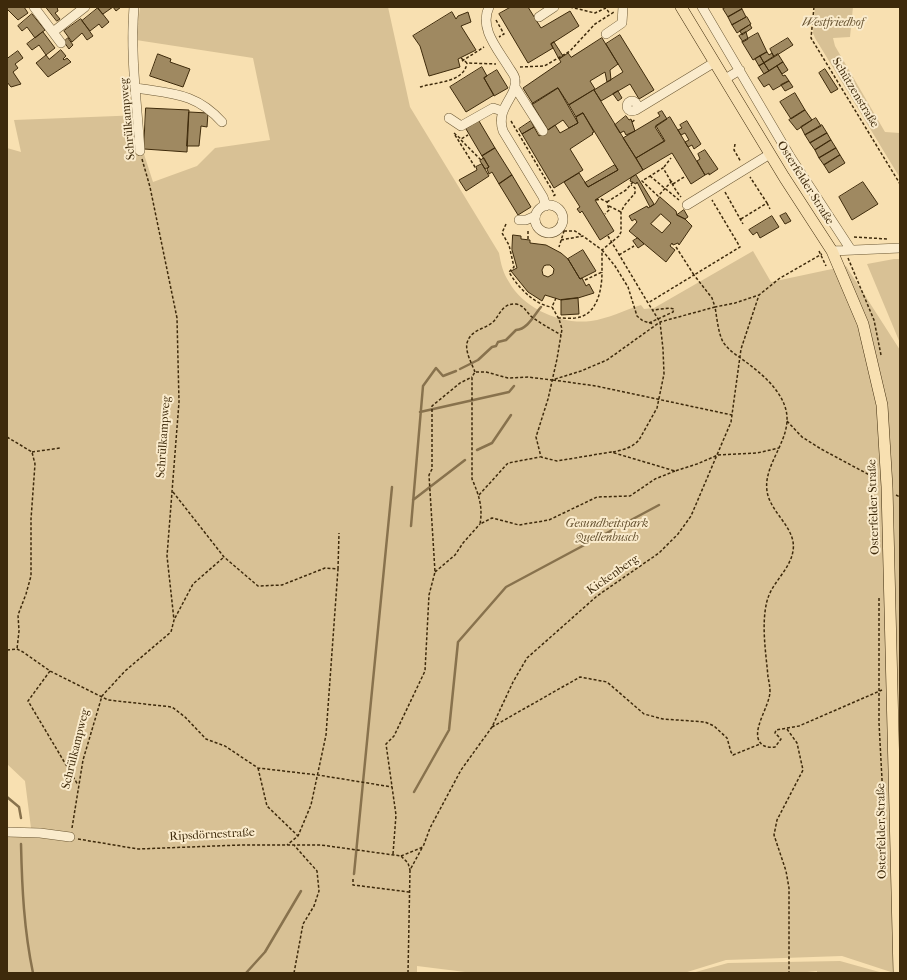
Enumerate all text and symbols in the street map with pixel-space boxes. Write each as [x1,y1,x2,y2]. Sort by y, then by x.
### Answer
park label: Westfriedhof [802,16,864,30]
street label: Schützenstraße [828,55,882,131]
street label: Schrülkampweg [117,77,139,161]
street label: Osterfelder Straße [773,138,837,228]
street label: Schrülkampweg [154,395,174,479]
street label: Osterfelder Straße [865,459,883,555]
park label: Gesundheitspark Quellenbusch [566,517,648,545]
street label: Kickenberg [584,552,642,598]
street label: Schrülkampweg [59,707,93,791]
street label: Osterfelder Straße [874,783,890,879]
street label: Ripsdörnestraße [169,826,255,844]

